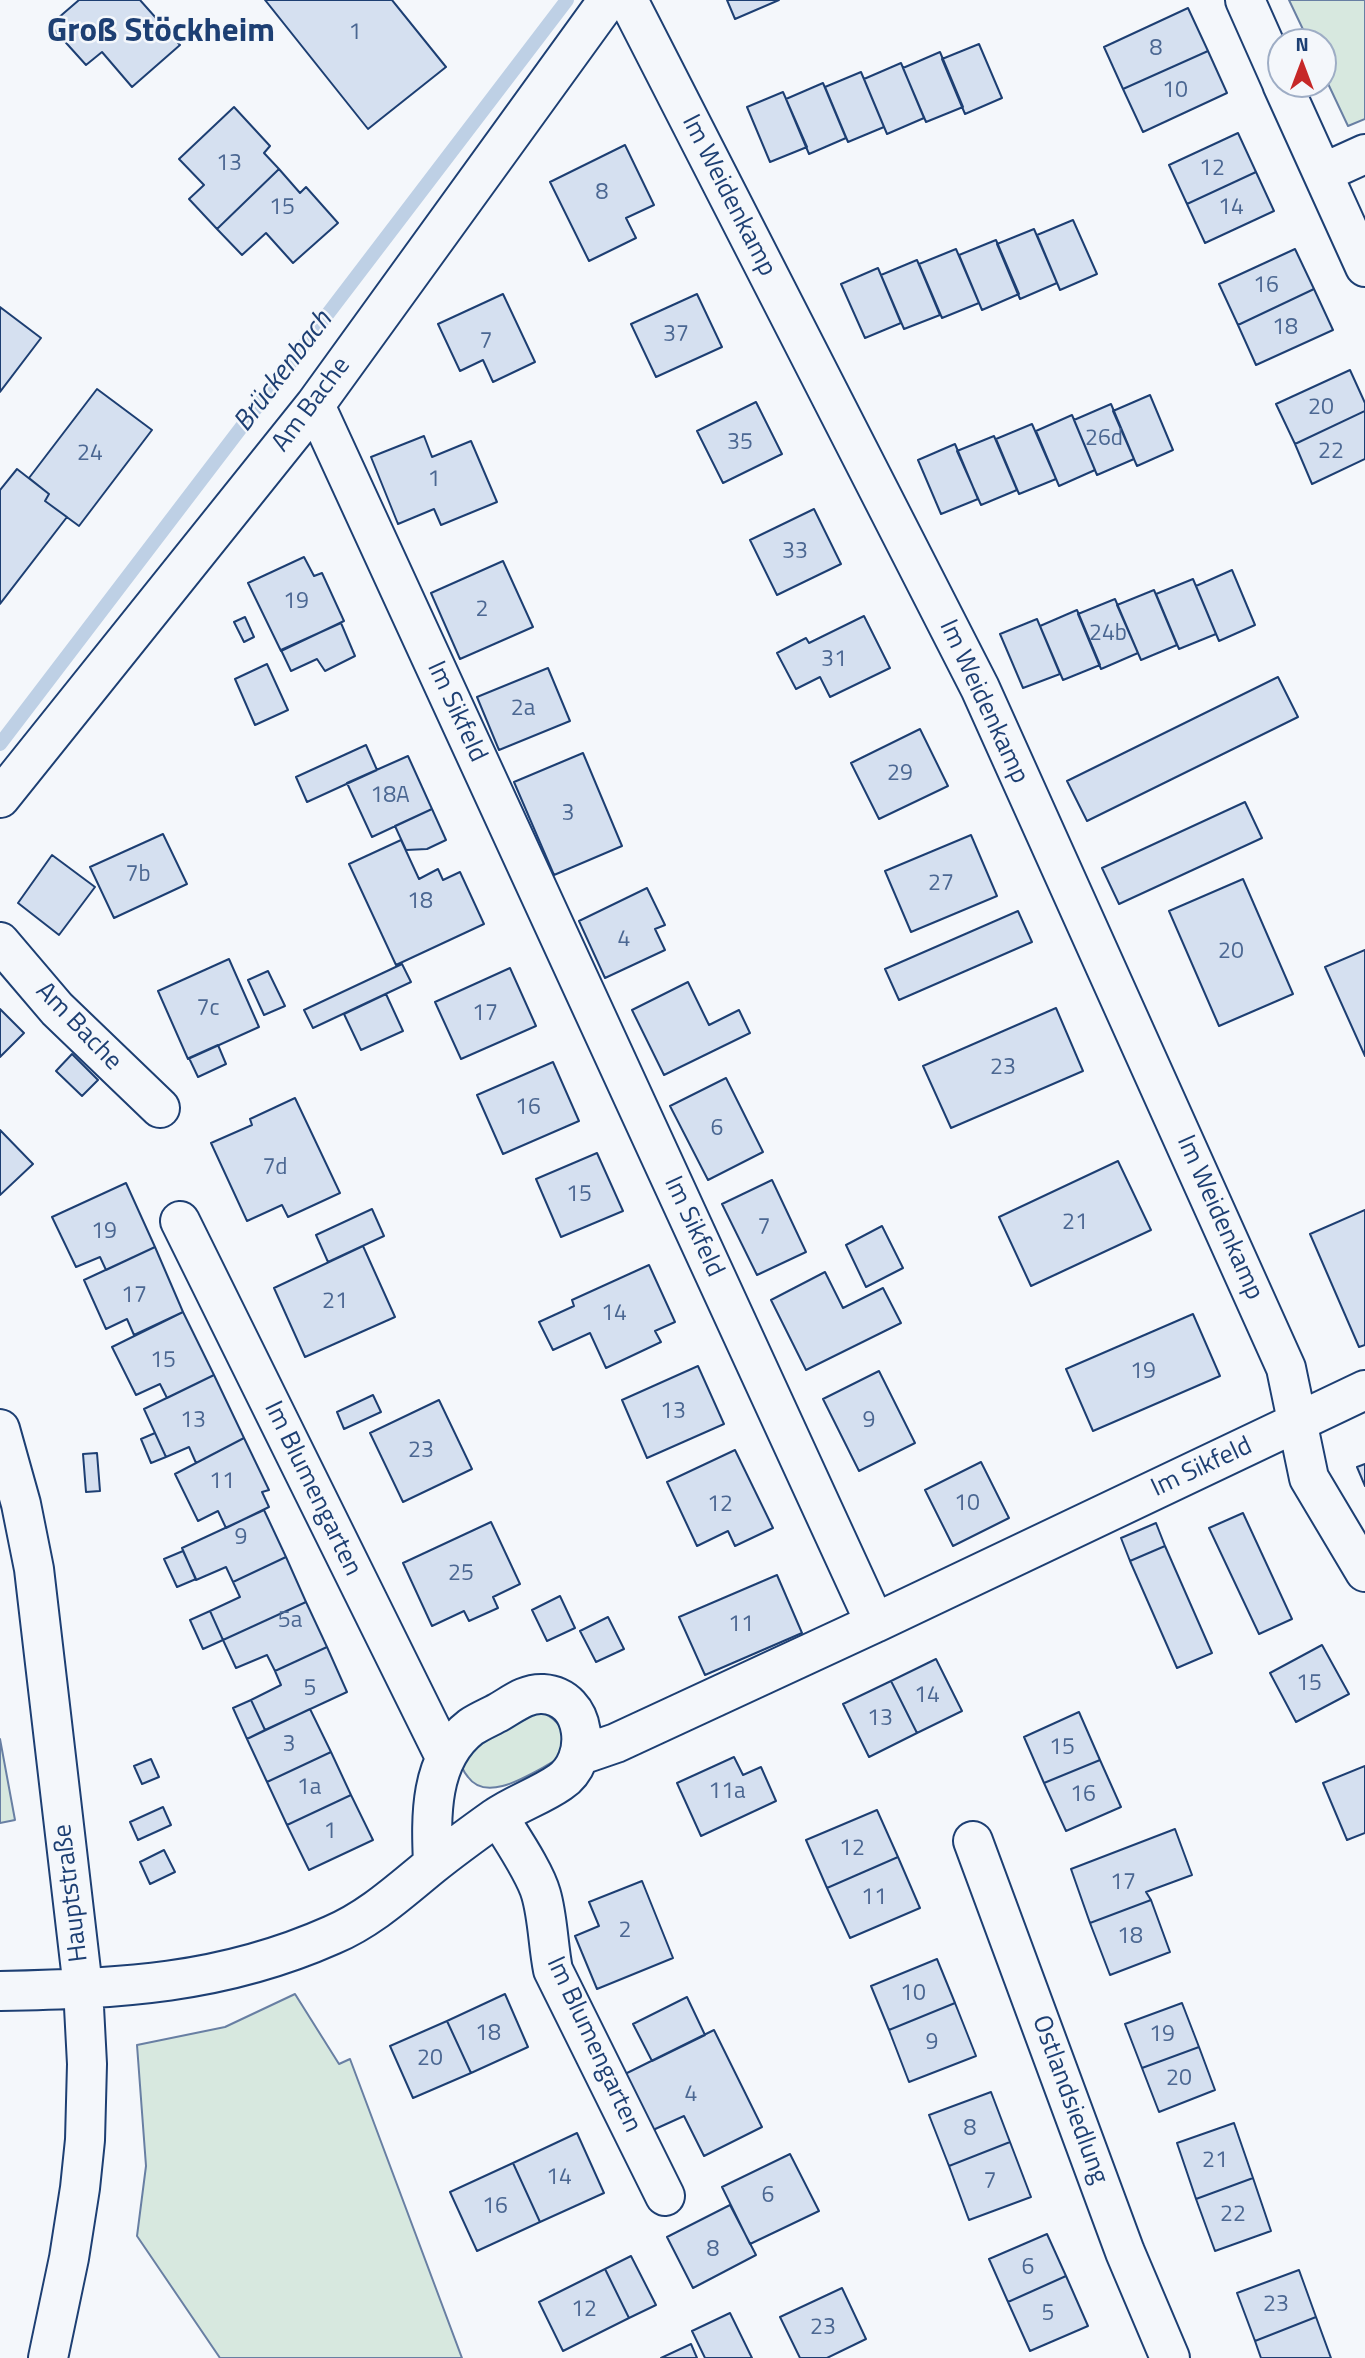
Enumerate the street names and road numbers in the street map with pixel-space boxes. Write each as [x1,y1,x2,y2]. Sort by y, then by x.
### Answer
street label: Im Weidenkamp [674,110,782,282]
street label: Am Bache [266,352,358,458]
street label: Im Weidenkamp [931,615,1035,789]
street label: Im Sikfeld [419,657,493,767]
street label: Am Bache [28,976,128,1078]
street label: Im Weidenkamp [1169,1131,1269,1305]
street label: Im Sikfeld [656,1172,730,1282]
street label: Im Blumengarten [256,1397,368,1581]
street label: Im Sikfeld [1147,1431,1257,1505]
street label: Hauptstraße [48,1822,96,1964]
street label: Im Blumengarten [539,1952,647,2138]
street label: Ostlandsiedlung [1024,2012,1114,2188]

